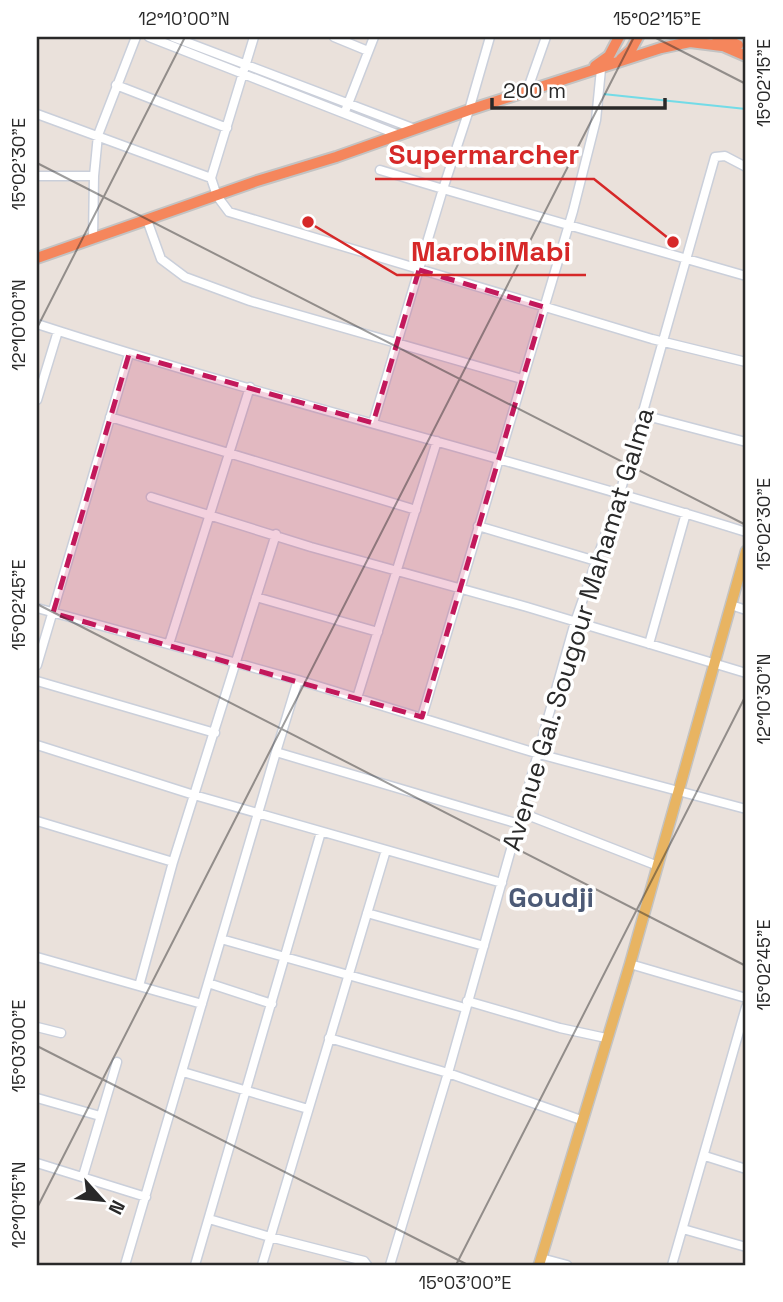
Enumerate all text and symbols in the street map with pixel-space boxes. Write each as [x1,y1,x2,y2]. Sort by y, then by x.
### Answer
text: 12°10'00"N [138,7,230,30]
text: 15°02'15"E [613,7,701,30]
text: 15°02'15"E [752,39,775,127]
scale bar [492,66,666,110]
text: 200 m [503,77,566,104]
text: 15°02'30"E [7,118,30,210]
callout: Supermarcher [375,130,594,179]
text: Supermarcher [389,136,579,172]
callout: MarobiMabi [397,226,586,275]
text: MarobiMabi [411,233,571,269]
text: 12°10'00"N [7,279,30,371]
street label: Avenue Gal. Sougour Mahamat Galma [494,403,662,855]
text: 15°02'30"E [752,478,775,570]
text: 15°02'45"E [7,559,30,651]
text: 12°10'30"N [752,654,775,744]
district label: Goudji [508,879,594,915]
text: 15°02'45"E [752,919,775,1011]
text: 15°03'00"E [7,1000,30,1092]
text: 12°10'15"N [7,1162,30,1248]
north arrow [66,1166,136,1236]
text: N [103,1196,131,1219]
text: 15°03'00"E [419,1271,511,1294]

